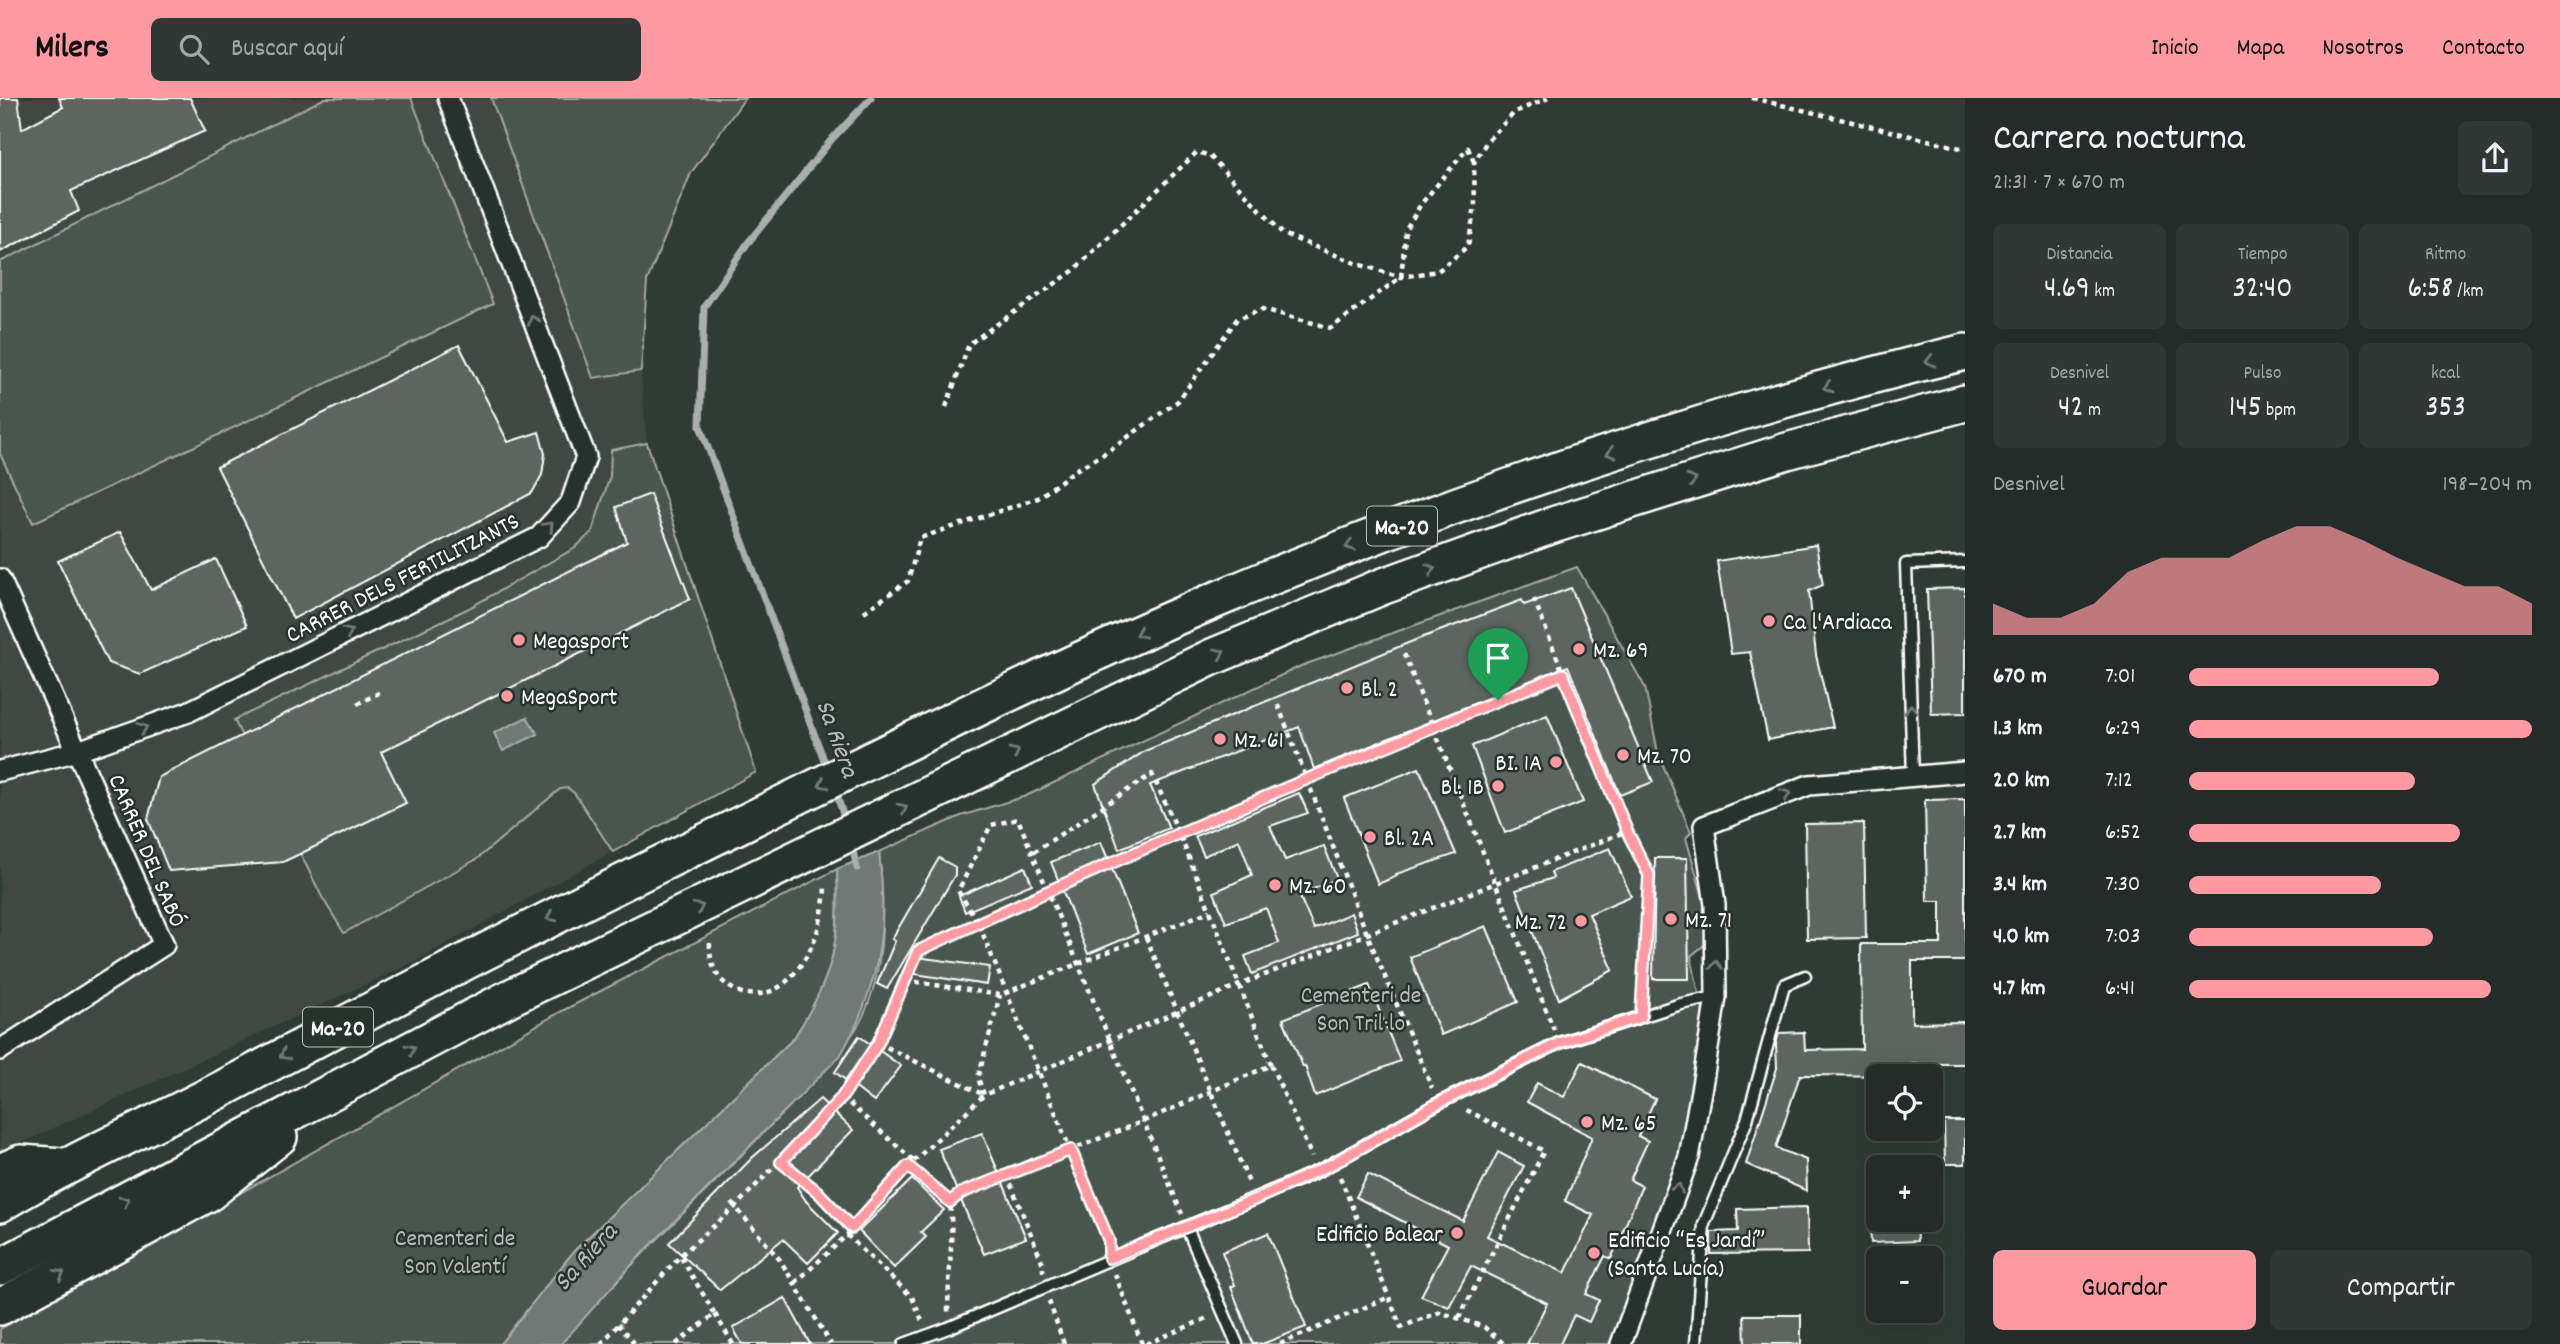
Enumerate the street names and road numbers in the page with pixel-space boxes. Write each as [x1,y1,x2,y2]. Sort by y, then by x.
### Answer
street label: CARRER DELS FERTILITZANTS [280,506,526,654]
road number: Ma-20 [1367,506,1437,546]
street label: CARRER DEL SABÓ [98,769,193,933]
road number: Ma-20 [303,1008,373,1046]

